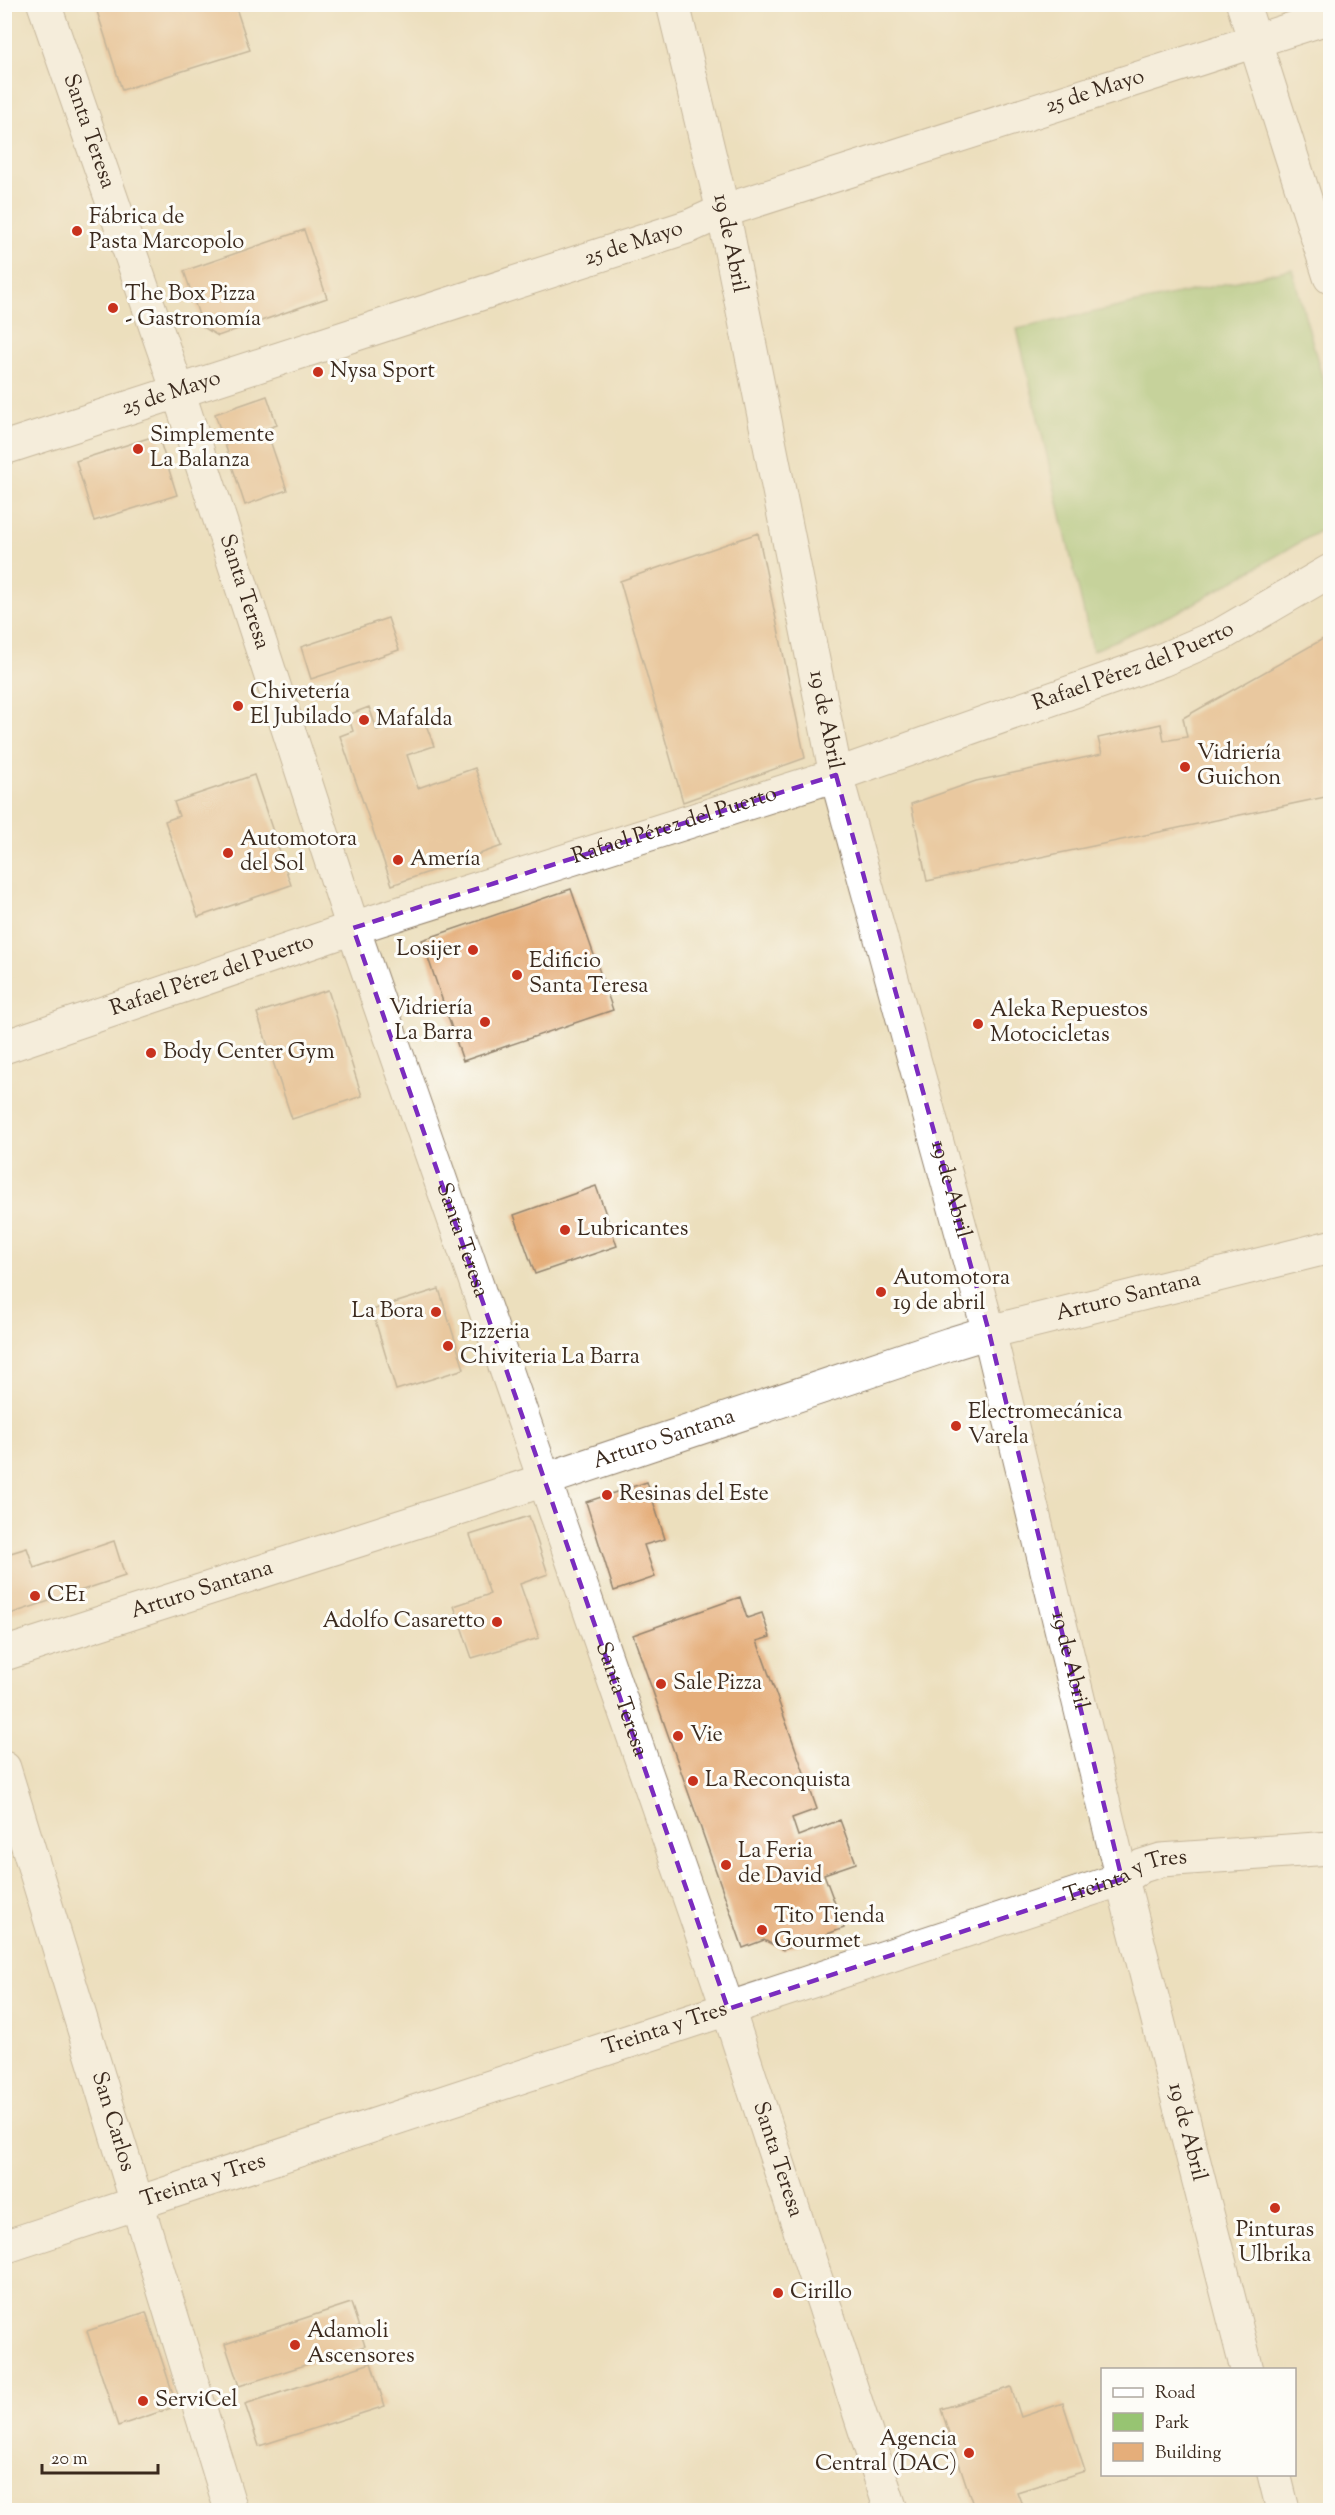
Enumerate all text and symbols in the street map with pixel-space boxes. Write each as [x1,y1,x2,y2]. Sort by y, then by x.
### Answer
street label: 25 de Mayo [1042,61,1149,123]
street label: Santa Teresa [53,70,123,193]
street label: 19 de Abril [703,191,755,296]
place label: Fábrica de Pasta Marcopolo [89,202,244,259]
street label: 25 de Mayo [580,213,687,275]
marker: Fábrica de Pasta Marcopolo [70,224,84,238]
place label: The Box Pizza - Gastronomía [125,279,261,336]
marker: The Box Pizza - Gastronomía [106,301,120,315]
place label: Nysa Sport [330,356,435,388]
street label: 25 de Mayo [118,363,225,425]
marker: Nysa Sport [311,365,325,379]
place label: Simplemente La Balanza [150,420,274,477]
marker: Simplemente La Balanza [131,442,145,456]
street label: Santa Teresa [210,530,277,654]
street label: Rafael Pérez del Puerto [1028,614,1241,720]
street label: 19 de Abril [799,668,850,772]
place label: Chivetería El Jubilado [250,677,351,734]
marker: Chivetería El Jubilado [231,699,245,713]
place label: Mafalda [376,704,453,736]
marker: Mafalda [357,713,371,727]
place label: Vidriería Guichon [1197,738,1281,795]
marker: Vidriería Guichon [1178,760,1192,774]
street label: Rafael Pérez del Puerto [568,779,781,874]
place label: Automotora del Sol [240,824,357,881]
place label: Amería [410,844,481,876]
marker: Automotora del Sol [221,846,235,860]
marker: Amería [391,853,405,867]
street label: Rafael Pérez del Puerto [106,926,319,1026]
place label: Losijer [396,934,461,966]
marker: Losijer [466,943,480,957]
place label: Edificio Santa Teresa [529,946,648,1003]
marker: Edificio Santa Teresa [510,968,524,982]
place label: Vidriería La Barra [389,993,473,1050]
place label: Aleka Repuestos Motocicletas [990,995,1148,1052]
marker: Vidriería La Barra [478,1015,492,1029]
marker: Aleka Repuestos Motocicletas [971,1017,985,1031]
place label: Body Center Gym [163,1037,335,1069]
marker: Body Center Gym [144,1046,158,1060]
street label: 19 de Abril [921,1137,979,1242]
street label: Santa Teresa [427,1179,496,1302]
place label: Lubricantes [577,1214,688,1246]
marker: Lubricantes [558,1223,572,1237]
place label: Automotora 19 de abril [893,1263,1010,1320]
street label: Arturo Santana [1053,1264,1204,1331]
marker: Automotora 19 de abril [874,1285,888,1299]
place label: La Bora [352,1296,424,1328]
marker: La Bora [429,1305,443,1319]
place label: Pizzeria Chiviteria La Barra [460,1317,640,1374]
marker: Pizzeria Chiviteria La Barra [441,1339,455,1353]
place label: Electromecánica Varela [968,1397,1123,1454]
street label: Arturo Santana [589,1401,739,1478]
marker: Electromecánica Varela [949,1419,963,1433]
place label: Resinas del Este [619,1479,769,1511]
marker: Resinas del Este [600,1488,614,1502]
street label: Arturo Santana [127,1553,277,1628]
place label: CE1 [47,1580,86,1612]
marker: CE1 [28,1589,42,1603]
place label: Adolfo Casaretto [323,1606,485,1638]
street label: 19 de Abril [1042,1608,1096,1713]
marker: Adolfo Casaretto [490,1615,504,1629]
street label: Santa Teresa [586,1638,655,1761]
place label: Sale Pizza [673,1668,762,1700]
marker: Sale Pizza [654,1677,668,1691]
place label: Vie [690,1720,723,1752]
marker: Vie [671,1729,685,1743]
place label: La Reconquista [705,1765,851,1797]
marker: La Reconquista [686,1774,700,1788]
place label: La Feria de David [738,1836,822,1893]
street label: Treinta y Tres [1060,1842,1188,1913]
marker: La Feria de David [719,1858,733,1872]
place label: Tito Tienda Gourmet [774,1901,885,1958]
marker: Tito Tienda Gourmet [755,1923,769,1937]
street label: Treinta y Tres [598,1994,732,2065]
street label: San Carlos [82,2068,143,2176]
street label: 19 de Abril [1159,2080,1214,2185]
street label: Santa Teresa [743,2098,811,2222]
street label: Treinta y Tres [137,2146,270,2217]
marker: Pinturas Ulbrika [1268,2201,1282,2215]
place label: Pinturas Ulbrika [1236,2215,1314,2272]
place label: Cirillo [790,2277,852,2309]
marker: Cirillo [771,2286,785,2300]
place label: Adamoli Ascensores [307,2316,415,2373]
marker: Adamoli Ascensores [288,2338,302,2352]
legend [1101,2368,1296,2476]
text: Road [1155,2381,1195,2407]
place label: ServiCel [155,2385,238,2417]
marker: ServiCel [136,2394,150,2408]
text: Park [1155,2411,1190,2437]
place label: Agencia Central (DAC) [815,2424,957,2481]
scale bar [42,2437,158,2475]
text: Building [1155,2441,1221,2467]
marker: Agencia Central (DAC) [962,2446,976,2460]
text: 20 m [51,2447,88,2473]

